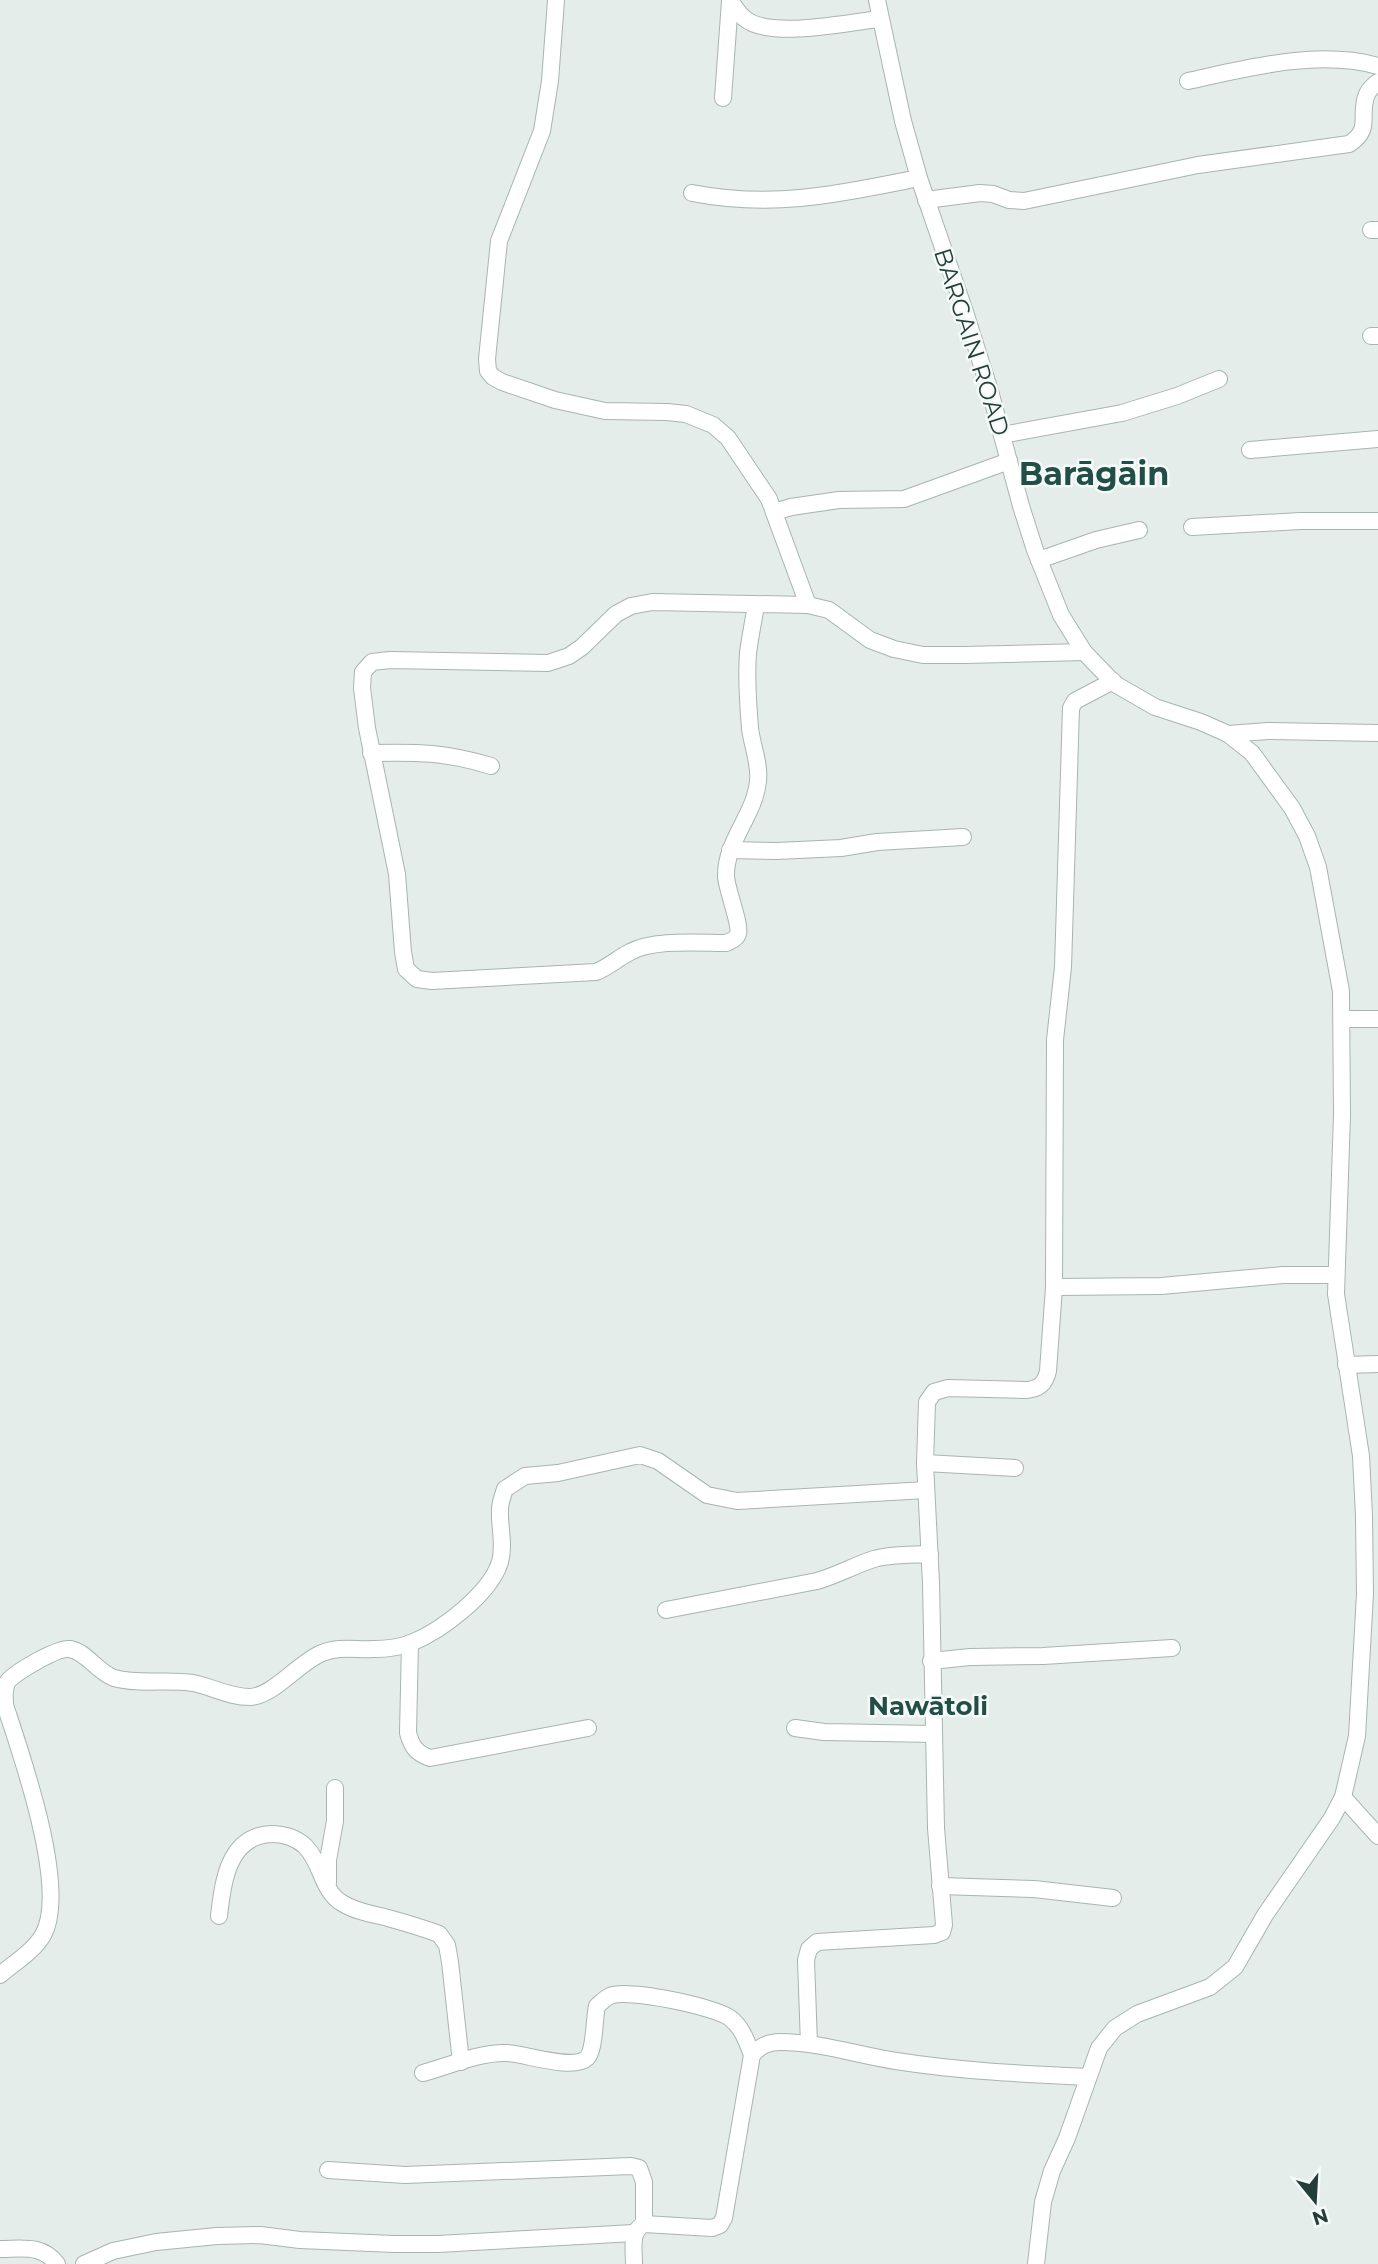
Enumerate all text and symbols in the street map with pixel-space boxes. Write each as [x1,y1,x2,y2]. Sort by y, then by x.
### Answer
street label: BARGAIN ROAD [928,244,1016,440]
district label: Barāgāin [1019,454,1169,493]
district label: Nawātoli [868,1690,988,1722]
north arrow [1280,2166,1350,2236]
text: N [1309,2203,1331,2230]

